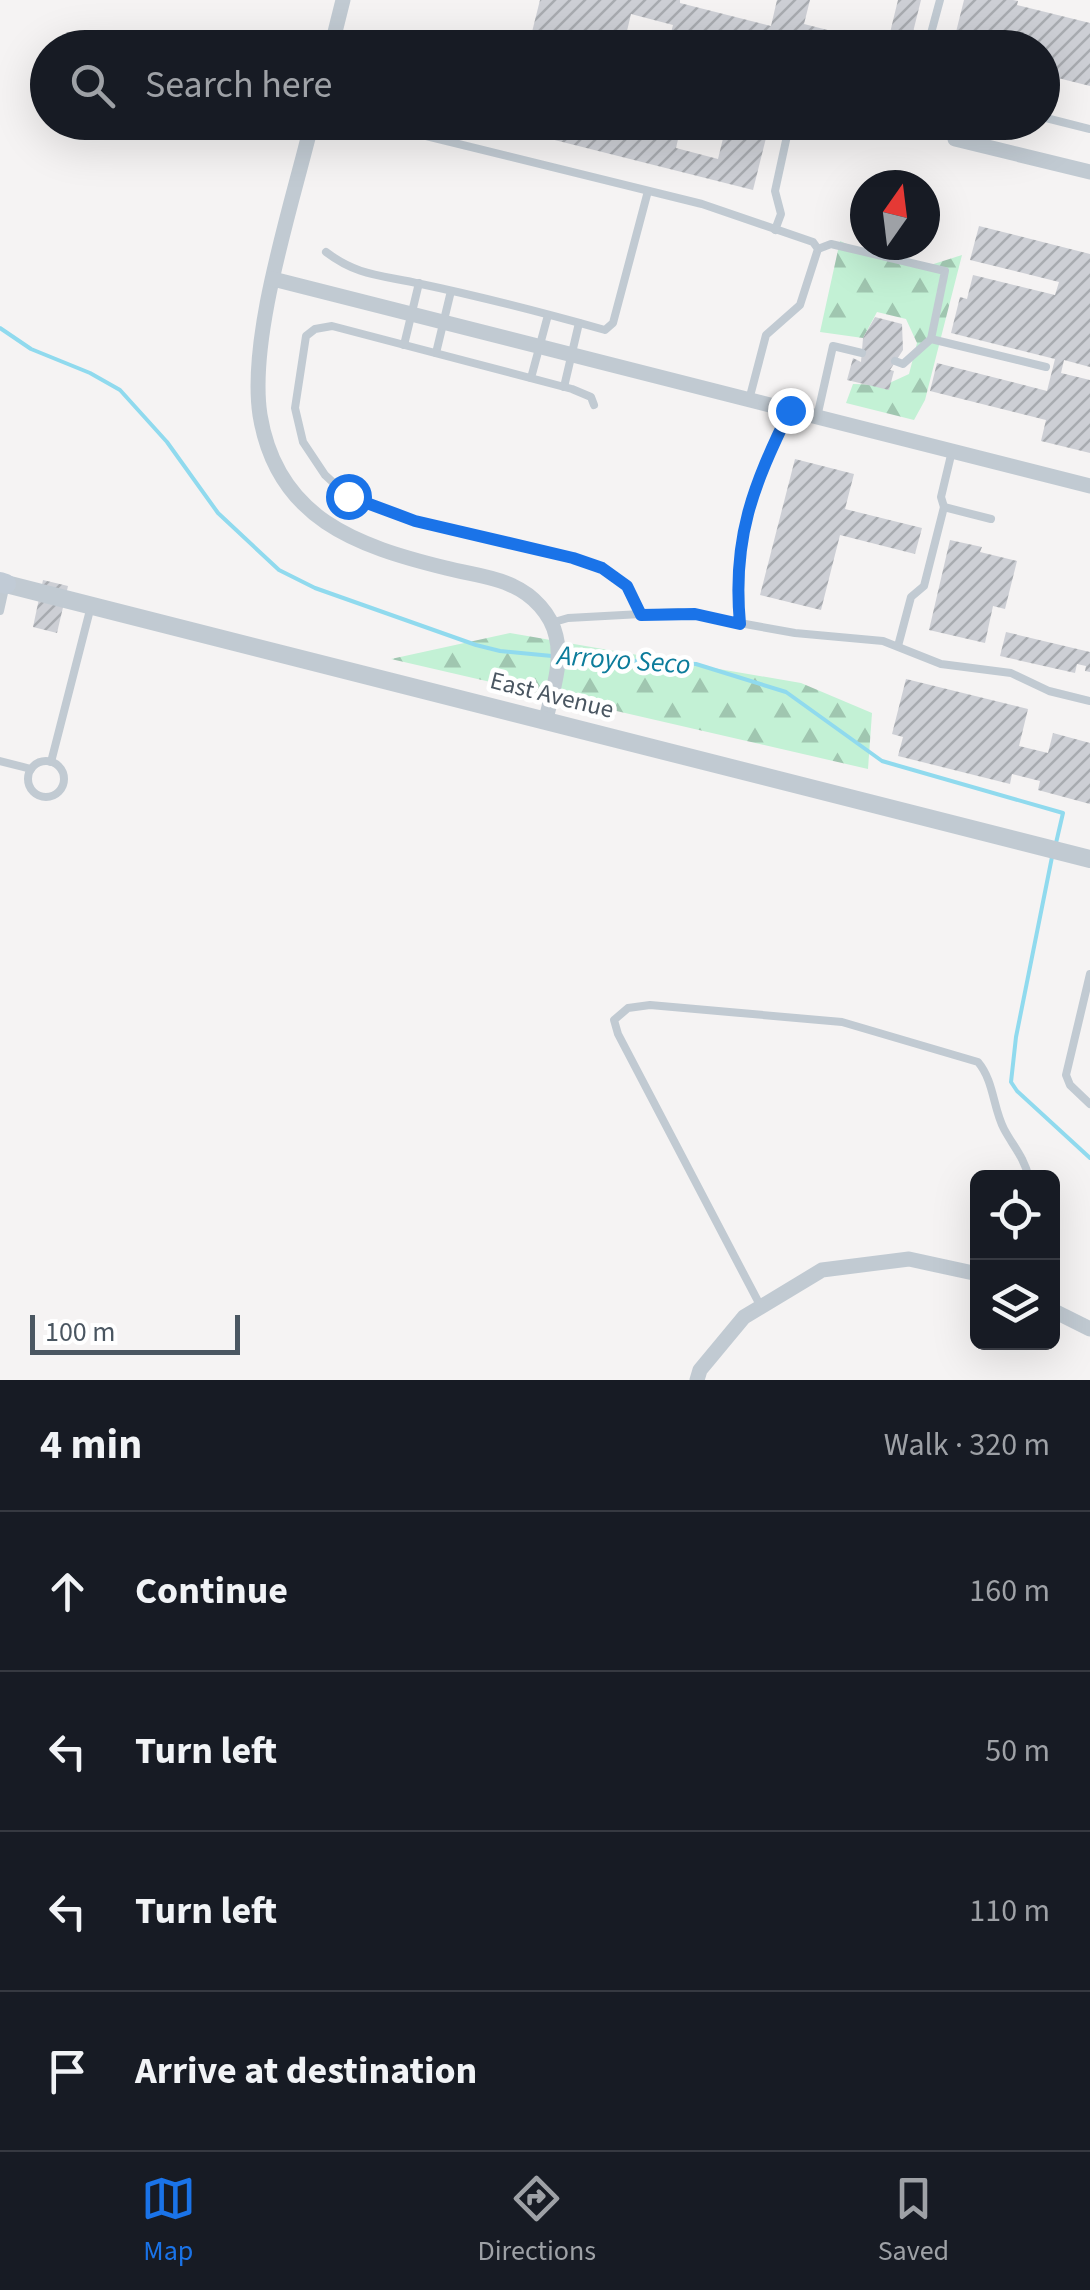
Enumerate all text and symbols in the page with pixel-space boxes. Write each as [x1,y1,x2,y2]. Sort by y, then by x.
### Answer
search box [30,30,1060,140]
icon: search [65,58,120,113]
text: Search here [145,58,332,112]
north arrow [850,170,940,260]
route end [768,388,814,434]
route start [326,474,372,520]
water label: Arroyo Seco [554,635,692,685]
street label: East Avenue [486,662,618,728]
map controls [970,1170,1060,1350]
button: locate [970,1170,1060,1260]
button: layers [970,1260,1060,1350]
scale bar [30,1310,240,1354]
text: 100 m [45,1312,116,1352]
text: 4 min [40,1415,142,1475]
text: Walk · 320 m [884,1422,1050,1468]
icon: ahead [40,1564,95,1619]
text: Continue [135,1564,288,1618]
text: 160 m [969,1568,1050,1614]
icon: left [40,1724,95,1779]
text: Turn left [135,1724,277,1778]
text: 50 m [985,1728,1050,1774]
icon: left [40,1884,95,1939]
text: Turn left [135,1884,277,1938]
text: 110 m [969,1888,1050,1934]
icon: arrive [40,2044,95,2099]
text: Arrive at destination [135,2044,477,2098]
tab: Map [141,2171,196,2271]
tab: Directions [478,2171,596,2271]
tab: Saved [878,2171,949,2271]

